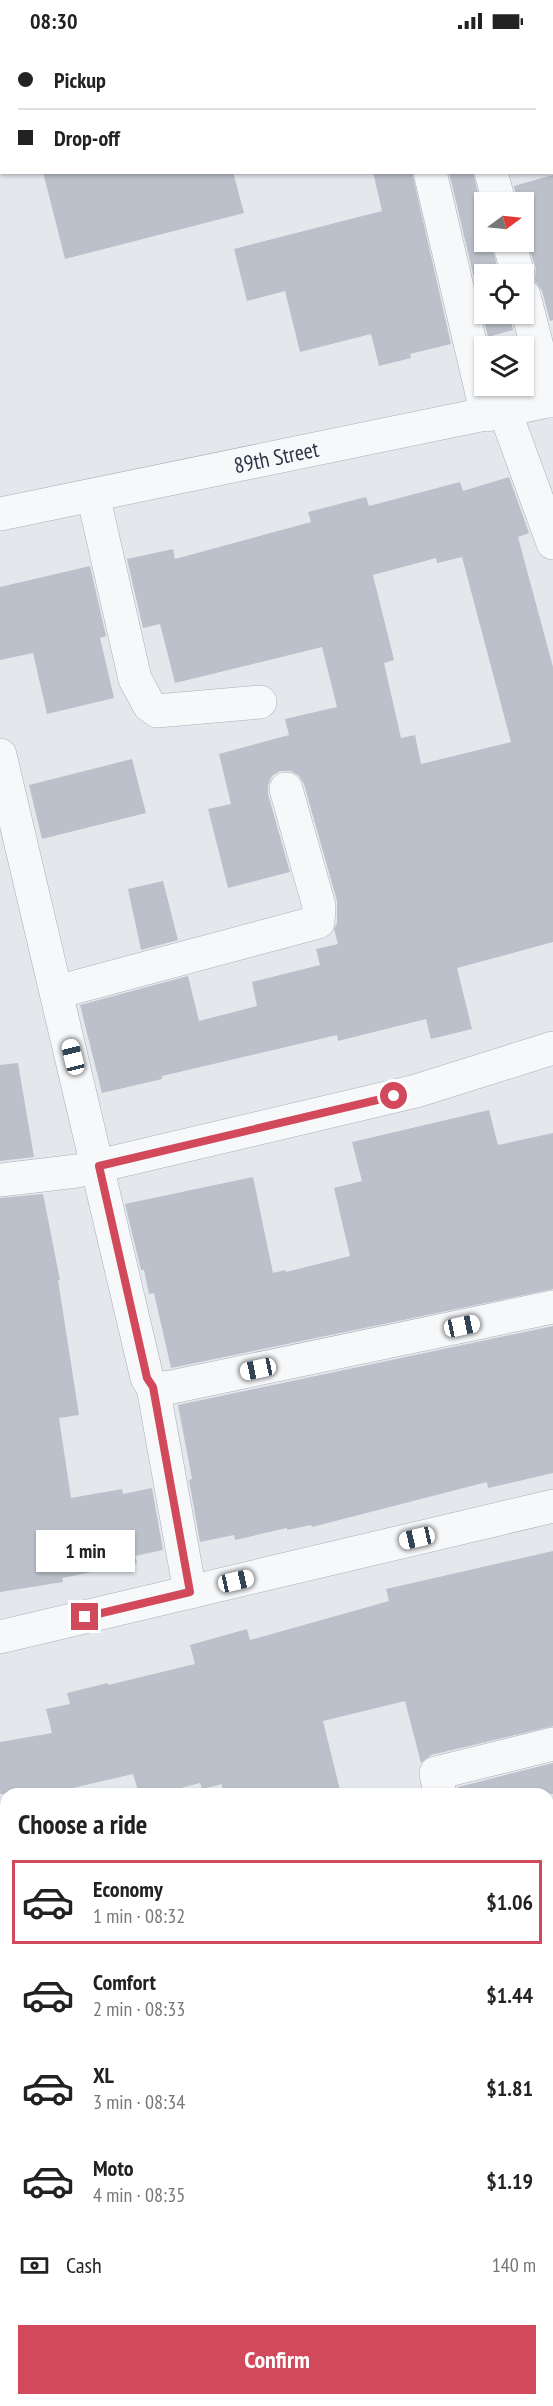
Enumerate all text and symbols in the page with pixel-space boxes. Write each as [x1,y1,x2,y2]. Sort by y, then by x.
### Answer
text: 08:30 [30,7,78,35]
text: Pickup [54,66,106,94]
text: Drop-off [54,124,120,152]
north arrow [474,192,534,252]
map controls [474,192,534,396]
button: locate [474,264,534,324]
button: layers [474,336,534,396]
street label: 89th Street [231,435,321,479]
car [60,1037,86,1077]
route start [380,1082,407,1109]
car [443,1313,481,1339]
car [239,1356,277,1382]
car [397,1525,437,1551]
callout: 1 min [36,1530,134,1572]
text: 1 min [65,1538,106,1564]
car [216,1568,256,1594]
route end [71,1603,98,1630]
text: Choose a ride [18,1807,147,1841]
icon: car [21,1875,75,1929]
text: Economy [93,1875,163,1903]
text: $1.06 [486,1888,533,1916]
text: 1 min · 08:32 [93,1903,185,1929]
icon: car [21,1968,75,2022]
text: Comfort [93,1968,156,1996]
text: $1.44 [486,1981,533,2009]
text: 2 min · 08:33 [93,1996,185,2022]
icon: car [21,2061,75,2115]
text: XL [93,2061,114,2089]
text: $1.81 [486,2074,533,2102]
text: 3 min · 08:34 [93,2089,185,2115]
icon: car [21,2154,75,2208]
text: Moto [93,2154,134,2182]
text: $1.19 [486,2167,533,2195]
text: 4 min · 08:35 [93,2182,185,2208]
icon: cash [18,2249,51,2282]
text: Cash [66,2251,102,2279]
text: 140 m [492,2252,536,2278]
button: Confirm [18,2325,536,2394]

